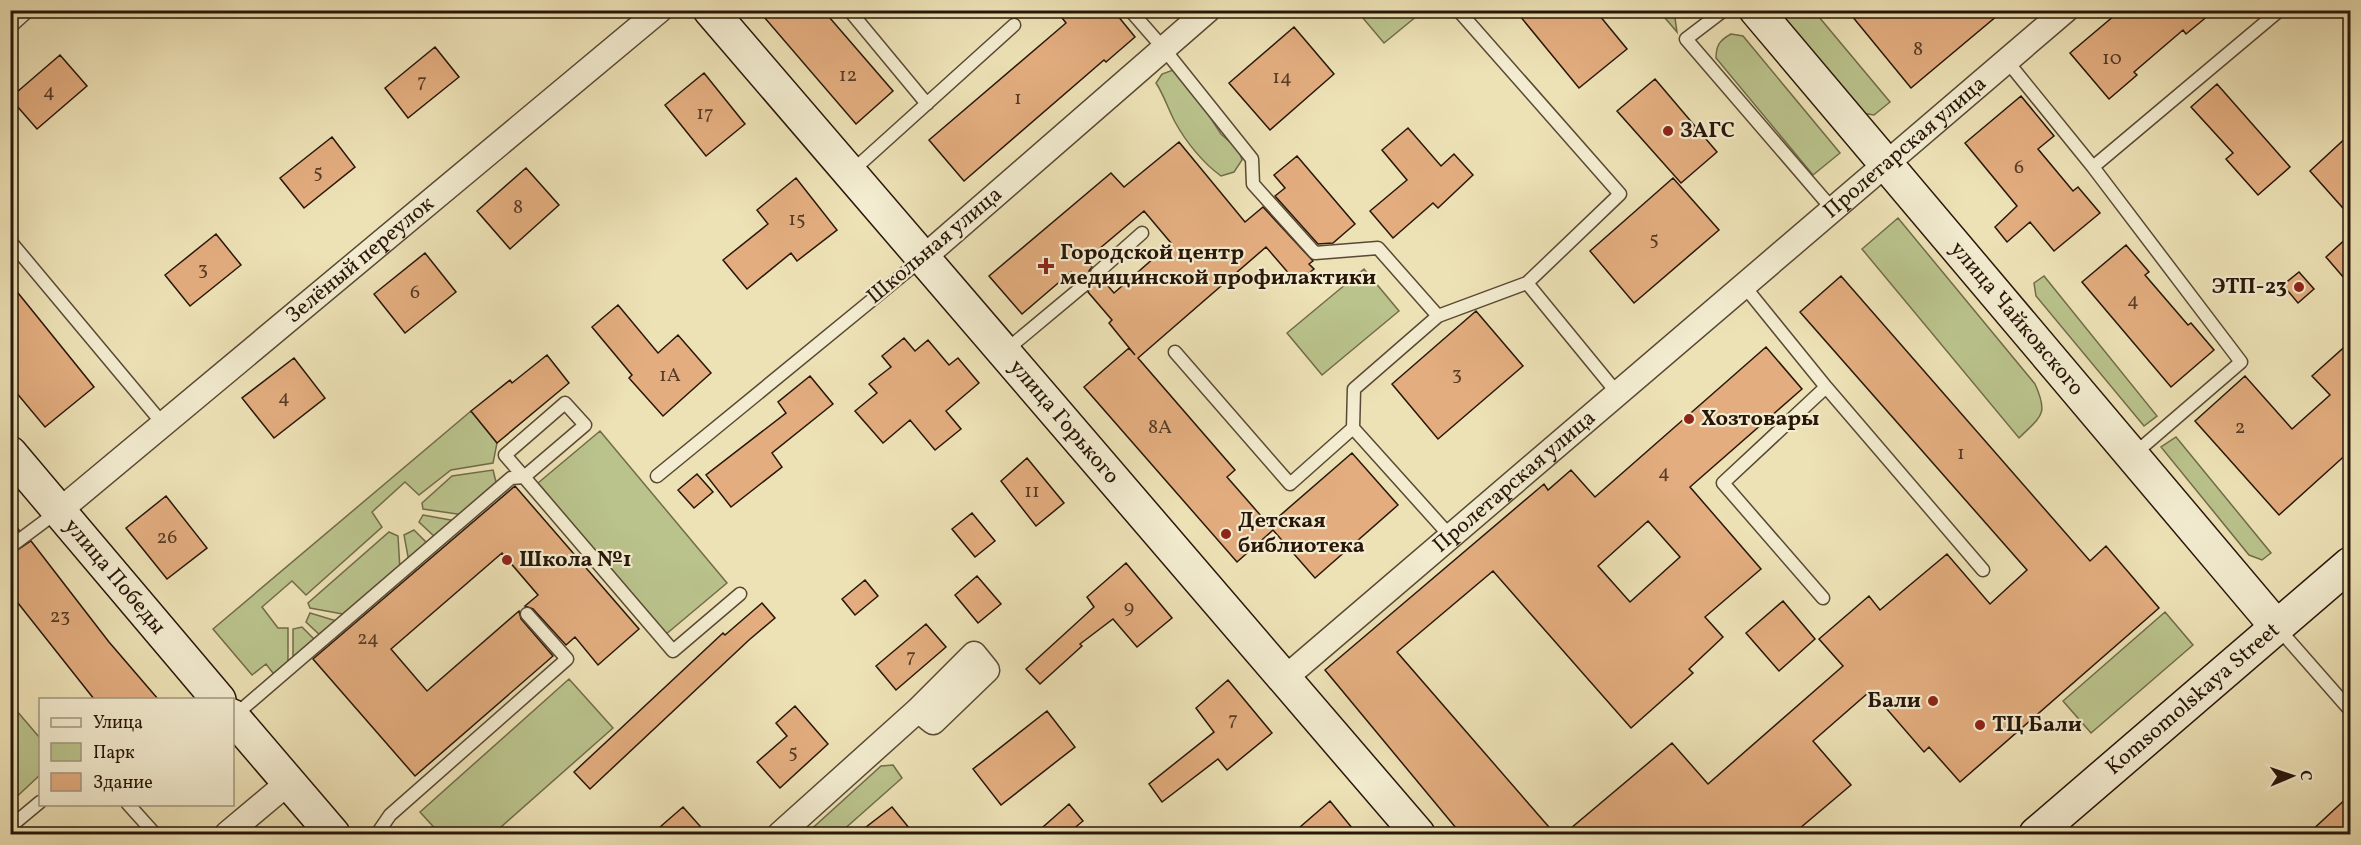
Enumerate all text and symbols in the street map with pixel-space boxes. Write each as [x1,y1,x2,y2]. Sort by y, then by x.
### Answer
house number: 8 [1913,36,1923,64]
house number: 10 [2102,45,2122,73]
house number: 12 [839,62,857,90]
house number: 14 [1272,64,1292,92]
house number: 7 [417,68,427,96]
street label: Пролетарская улица [1817,69,1993,226]
house number: 4 [43,78,55,106]
house number: 1 [1014,85,1022,113]
house number: 17 [696,100,714,128]
place label: ЗАГС [1680,116,1735,147]
marker: ЗАГС [1661,124,1675,138]
house number: 6 [2014,154,2024,182]
house number: 5 [313,159,323,187]
street label: Школьная улица [860,180,1010,312]
street label: Зелёный переулок [279,189,441,331]
house number: 8 [513,194,523,222]
house number: 15 [788,206,806,234]
house number: 5 [1649,226,1659,254]
street label: улица Чайковского [1942,235,2091,403]
place label: Городской центр медицинской профилактики [1060,238,1376,294]
house number: 3 [198,256,208,284]
marker: Городской центр медицинской профилактики [1037,257,1055,275]
place label: ЭТП-23 [2212,272,2287,303]
house number: 6 [410,279,420,307]
marker: ЭТП-23 [2292,280,2306,294]
house number: 4 [2127,287,2139,315]
street label: улица Горького [1001,353,1126,491]
house number: 3 [1452,361,1462,389]
house number: 1А [659,362,681,390]
house number: 4 [278,384,290,412]
street label: Пролетарская улица [1426,403,1603,560]
place label: Хозтовары [1701,404,1819,435]
marker: Хозтовары [1682,412,1696,426]
house number: 8А [1148,414,1172,442]
house number: 2 [2235,414,2245,442]
house number: 1 [1957,440,1965,468]
house number: 4 [1658,459,1670,487]
house number: 11 [1024,478,1040,506]
place label: Детская библиотека [1238,506,1365,562]
street label: улица Победы [56,512,173,642]
house number: 26 [157,524,177,552]
marker: Детская библиотека [1219,527,1233,541]
place label: Школа №1 [519,545,632,576]
marker: Школа №1 [500,553,514,567]
house number: 9 [1124,594,1134,622]
house number: 23 [50,603,70,631]
street label: Komsomolskaya Street [2099,615,2287,783]
house number: 24 [357,625,379,653]
house number: 7 [906,643,916,671]
place label: Бали [1867,686,1921,717]
marker: Бали [1926,694,1940,708]
legend [39,698,234,806]
house number: 7 [1228,706,1238,734]
place label: ТЦ Бали [1992,710,2082,741]
text: Улица [93,711,143,736]
marker: ТЦ Бали [1973,718,1987,732]
house number: 5 [788,739,798,767]
text: Парк [93,741,135,766]
north arrow [2262,746,2322,806]
text: С [2294,770,2316,781]
text: Здание [93,771,153,796]

